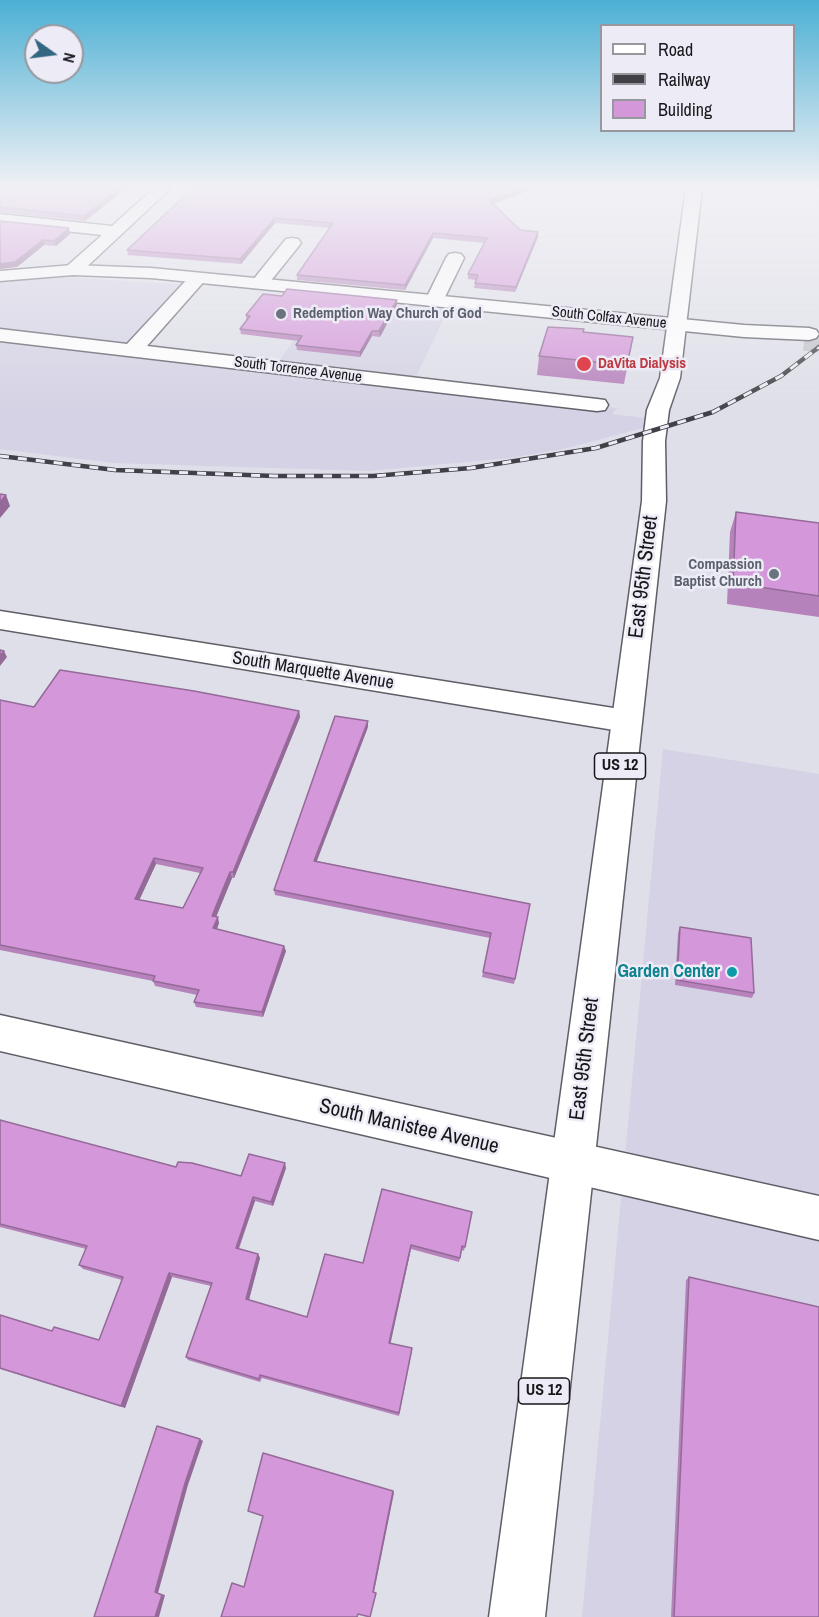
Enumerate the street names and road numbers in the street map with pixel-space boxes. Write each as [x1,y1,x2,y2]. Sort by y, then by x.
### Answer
street label: South Colfax Avenue [551,303,667,333]
street label: South Torrence Avenue [233,353,363,387]
street label: East 95th Street [624,514,664,640]
street label: South Marquette Avenue [231,648,395,694]
road number: US 12 [594,753,646,779]
street label: East 95th Street [565,996,605,1122]
street label: South Manistee Avenue [317,1094,501,1160]
road number: US 12 [518,1378,570,1404]

